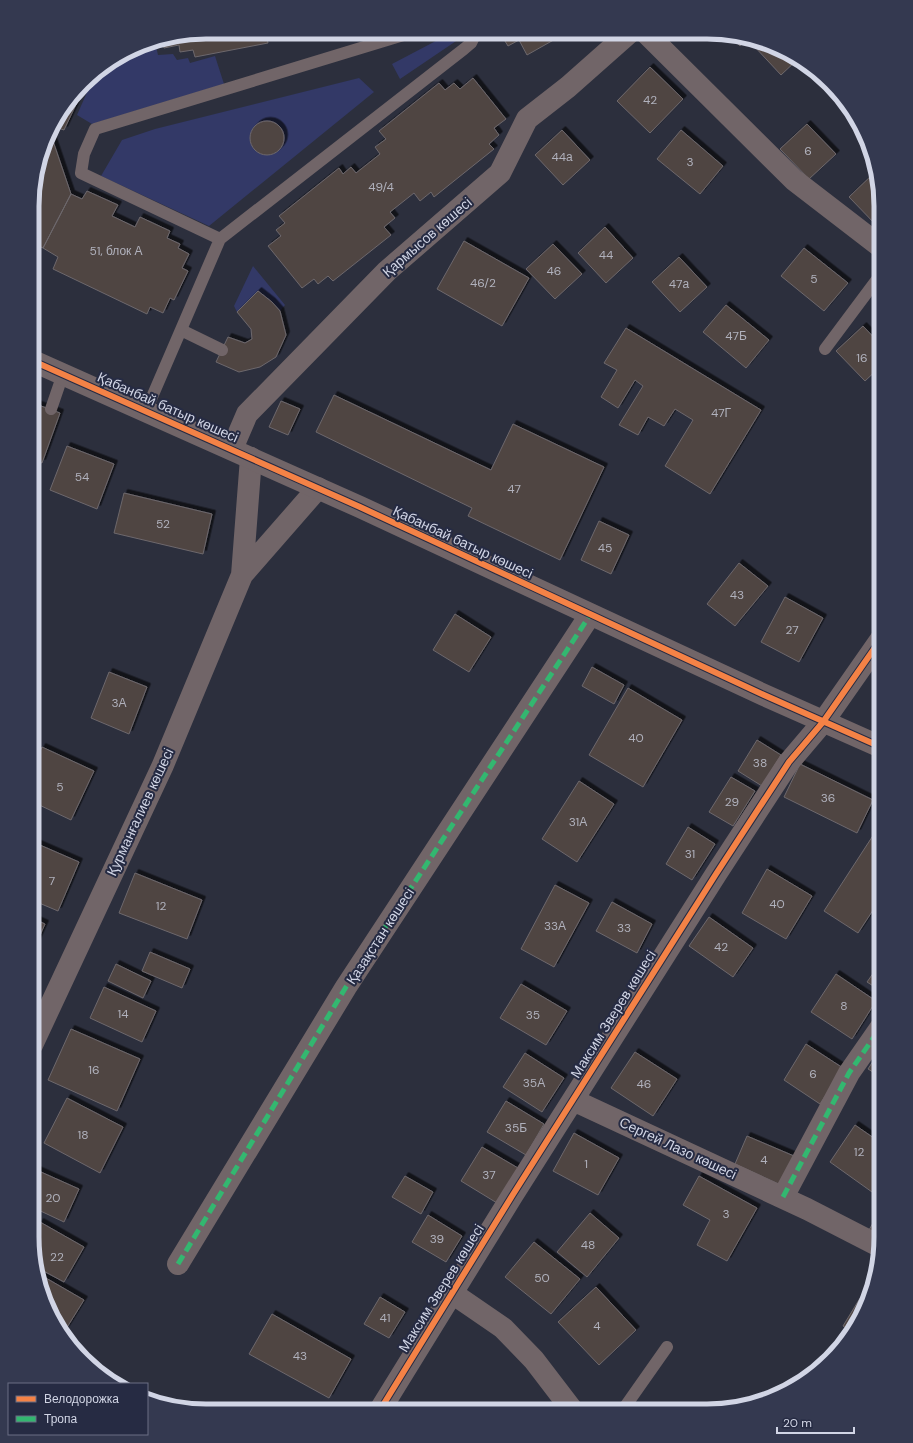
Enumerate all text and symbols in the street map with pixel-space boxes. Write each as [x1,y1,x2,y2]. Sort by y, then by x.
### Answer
house number: 42 [643,92,657,108]
house number: 6 [804,143,812,159]
house number: 44а [551,149,573,165]
house number: 3 [686,154,694,170]
house number: 49/4 [368,179,394,195]
street label: Қармысов көшесі [379,193,475,281]
house number: 51, блок А [89,243,143,259]
house number: 44 [599,247,613,263]
house number: 46 [547,263,561,279]
house number: 5 [810,271,818,287]
house number: 46/2 [470,275,496,291]
house number: 47а [669,276,690,292]
house number: 47Б [725,328,747,344]
house number: 16 [856,350,868,366]
street label: Қабанбай батыр көшесі [95,368,241,446]
house number: 47Г [711,405,732,421]
house number: 54 [75,469,89,485]
house number: 47 [507,481,521,497]
street label: Қабанбай батыр көшесі [390,502,536,582]
house number: 52 [156,516,170,532]
house number: 45 [598,540,612,556]
house number: 43 [730,587,744,603]
house number: 27 [785,622,799,638]
house number: 3А [111,695,127,711]
house number: 40 [628,730,644,746]
street label: Қурманғалиев көшесі [103,745,177,879]
house number: 38 [753,755,767,771]
house number: 5 [56,779,64,795]
house number: 36 [821,790,835,806]
house number: 29 [725,794,739,810]
house number: 31А [569,814,587,830]
house number: 31 [685,846,695,862]
house number: 7 [49,873,55,889]
street label: Қазақстан көшесі [342,884,418,988]
house number: 40 [769,896,785,912]
house number: 12 [156,898,166,914]
house number: 33А [544,918,566,934]
house number: 33 [617,920,631,936]
house number: 42 [714,939,728,955]
street label: Максим Зверев көшесі [566,947,660,1081]
house number: 8 [840,998,848,1014]
house number: 14 [117,1006,129,1022]
house number: 35 [526,1007,540,1023]
house number: 16 [88,1062,100,1078]
house number: 6 [809,1066,817,1082]
house number: 35А [523,1075,545,1091]
house number: 46 [637,1076,651,1092]
street label: Сергей Лазо көшесі [616,1113,740,1183]
house number: 35Б [505,1120,527,1136]
house number: 18 [77,1127,89,1143]
house number: 12 [854,1144,864,1160]
house number: 4 [760,1152,768,1168]
house number: 1 [584,1156,588,1172]
house number: 37 [482,1167,496,1183]
house number: 20 [45,1190,61,1206]
house number: 3 [722,1206,730,1222]
street label: Максим Зверев көшесі [394,1221,488,1355]
house number: 39 [430,1231,444,1247]
house number: 48 [581,1237,595,1253]
house number: 22 [50,1249,64,1265]
house number: 50 [534,1270,550,1286]
house number: 41 [379,1310,391,1326]
house number: 4 [593,1318,601,1334]
house number: 43 [293,1348,307,1364]
legend [8,1383,148,1435]
text: Велодорожка [44,1391,119,1407]
scale bar [777,1409,854,1435]
text: Тропа [44,1411,78,1427]
text: 20 m [783,1415,812,1431]

